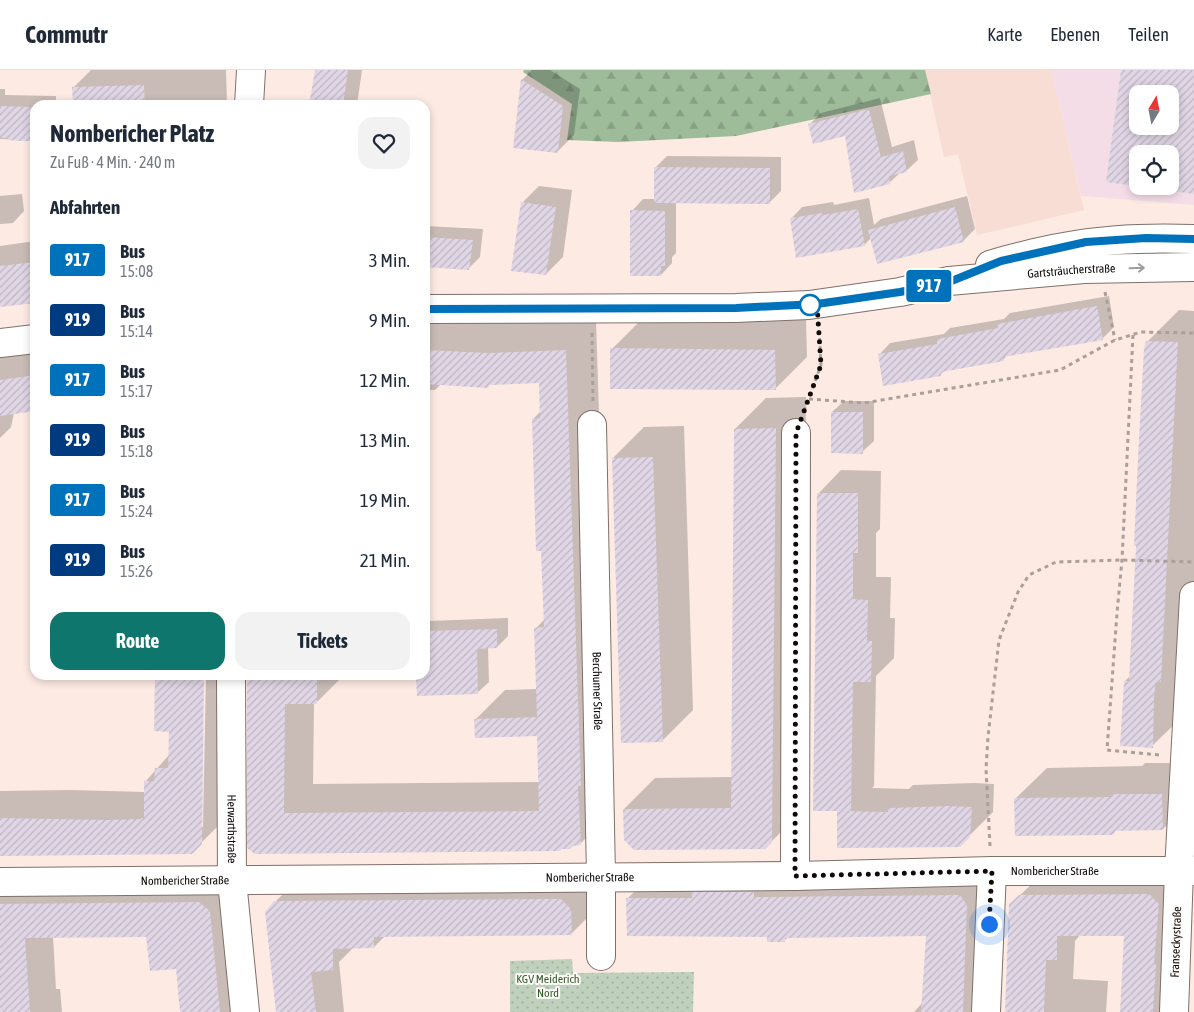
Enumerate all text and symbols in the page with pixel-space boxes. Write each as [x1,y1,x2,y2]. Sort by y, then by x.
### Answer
text: Commutr [25,21,107,48]
text: Karte [987,24,1022,45]
text: Ebenen [1050,24,1100,45]
text: Teilen [1128,24,1169,45]
north arrow [1129,85,1179,135]
map controls [1129,85,1179,195]
button: heart [358,117,410,169]
text: Nombericher Platz [50,120,214,147]
button: locate [1129,145,1179,195]
text: Zu Fuß · 4 Min. · 240 m [50,153,175,171]
text: Abfahrten [50,196,120,218]
text: Bus [120,240,145,262]
text: 917 [65,249,90,270]
text: 3 Min. [369,249,410,271]
street label: Gartsträucherstraße [1027,261,1116,281]
text: 15:08 [120,262,153,280]
one-way arrow [1129,263,1145,272]
line badge: 917 [900,270,958,302]
text: 917 [916,275,942,296]
unlabelled marker [799,294,821,316]
text: Bus [120,300,145,322]
text: 919 [65,309,90,330]
text: 9 Min. [369,309,410,331]
text: 15:14 [120,322,153,340]
text: Bus [120,360,145,382]
text: 917 [65,369,90,390]
text: 12 Min. [360,369,410,391]
text: 15:17 [120,382,153,400]
text: Bus [120,420,145,442]
text: 919 [65,429,90,450]
text: 13 Min. [360,429,410,451]
text: 15:18 [120,442,153,460]
text: Bus [120,480,145,502]
text: 917 [65,489,90,510]
text: 19 Min. [360,489,410,511]
text: 15:24 [120,502,153,520]
text: Bus [120,540,145,562]
text: 919 [65,549,90,570]
text: 21 Min. [360,549,410,571]
text: 15:26 [120,562,153,580]
button: Route [50,612,225,670]
button: Tickets [235,612,410,670]
street label: Berchumer Straße [590,652,605,730]
street label: Herwarthstraße [225,794,239,864]
street label: Nombericher Straße [1011,864,1099,878]
street label: Nombericher Straße [546,870,634,885]
street label: Nombericher Straße [141,873,229,888]
street label: Franseckystraße [1168,906,1184,978]
your location [977,912,1002,937]
park label: KGV Meiderich Nord [516,972,580,1000]

